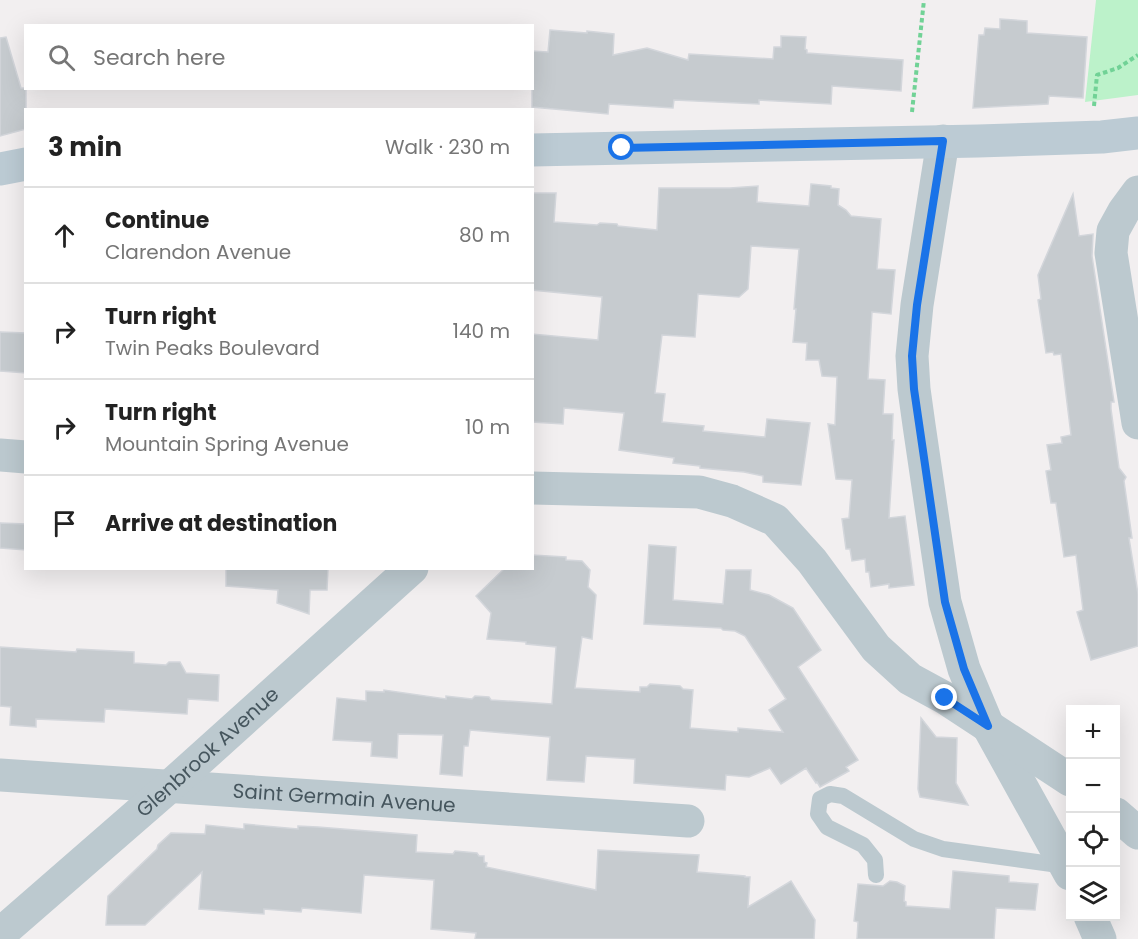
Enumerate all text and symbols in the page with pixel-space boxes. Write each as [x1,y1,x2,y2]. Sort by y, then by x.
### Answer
search box [24,24,534,90]
icon: search [45,41,78,74]
text: Search here [93,42,226,73]
text: 3 min [48,129,122,165]
text: Walk · 230 m [385,133,510,161]
route start [608,134,634,160]
text: Continue [105,205,209,236]
icon: ahead [48,219,81,252]
text: 80 m [459,221,510,249]
text: Clarendon Avenue [105,238,291,266]
text: Turn right [105,301,216,332]
icon: right [48,315,81,348]
text: 140 m [453,317,510,345]
text: Twin Peaks Boulevard [105,334,320,362]
text: Turn right [105,397,216,428]
icon: right [48,411,81,444]
text: 10 m [465,413,510,441]
text: Mountain Spring Avenue [105,430,349,458]
icon: arrive [48,507,81,540]
text: Arrive at destination [105,508,337,539]
street label: Glenbrook Avenue [130,680,285,824]
route end [931,684,957,710]
map controls [1066,705,1120,921]
button: + [1066,705,1120,759]
button: − [1066,759,1120,813]
street label: Saint Germain Avenue [232,777,457,819]
button: locate [1066,813,1120,867]
button: layers [1066,867,1120,921]

